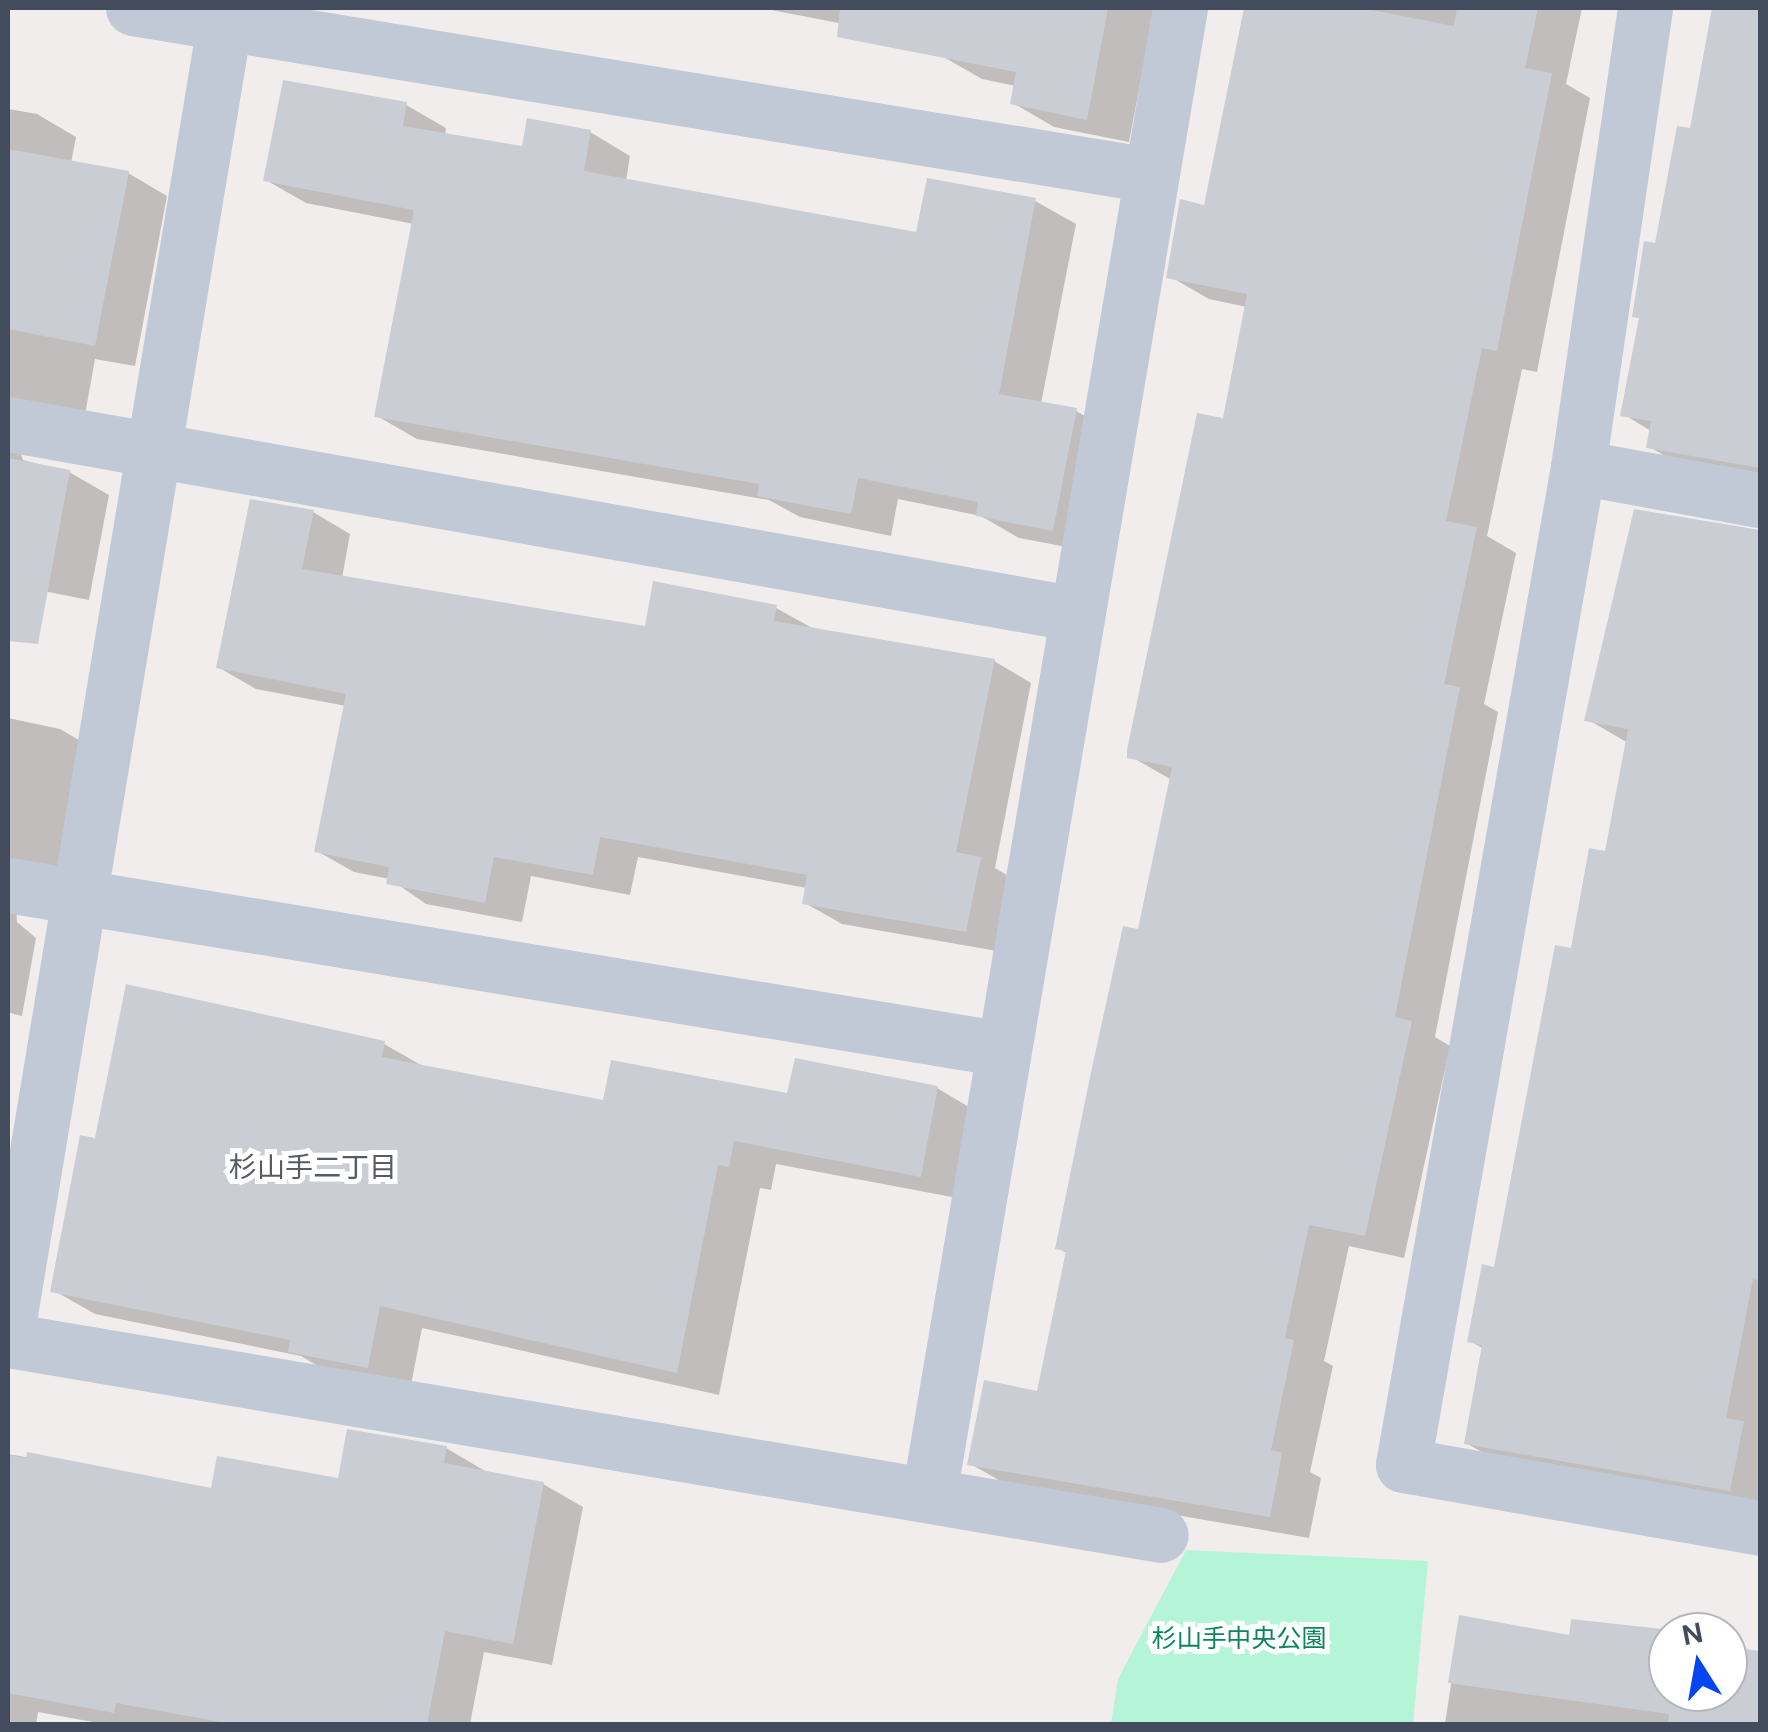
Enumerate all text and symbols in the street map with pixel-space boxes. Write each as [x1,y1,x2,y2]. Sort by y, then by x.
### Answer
district label: 杉山手二丁目 [229,1151,397,1185]
north arrow [1648,1612,1748,1712]
text: N [1679,1614,1706,1654]
park label: 杉山手中央公園 [1152,1624,1326,1654]

